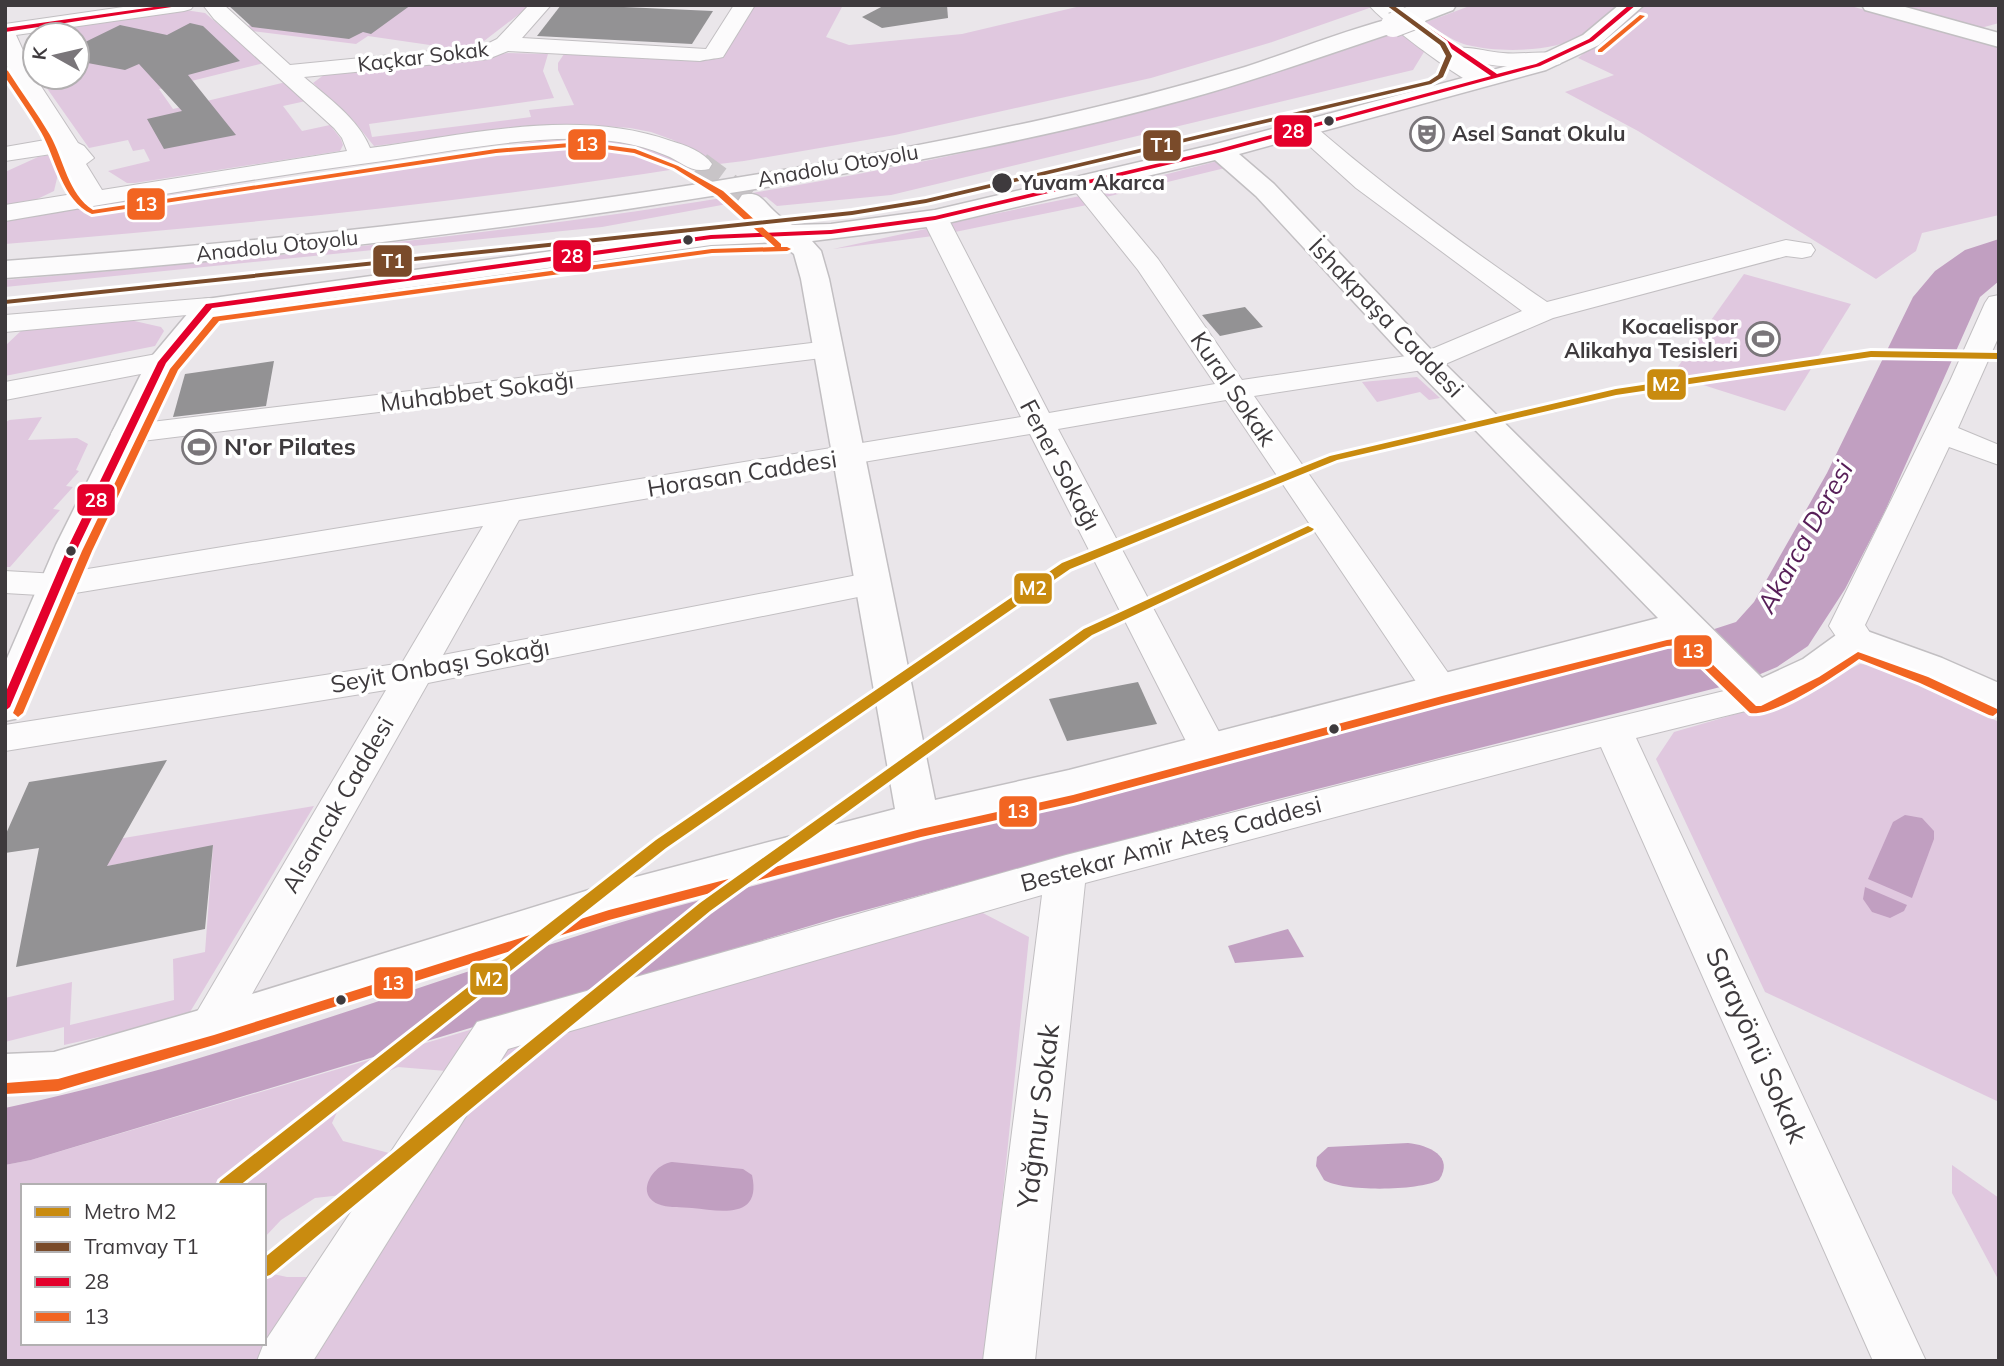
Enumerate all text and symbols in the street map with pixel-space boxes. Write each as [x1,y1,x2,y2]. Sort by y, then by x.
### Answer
north arrow [21,21,91,91]
street label: Kaçkar Sokak [356,35,490,77]
text: K [26,44,52,62]
line badge: 28 [1273,114,1313,148]
unlabelled marker [1322,114,1336,128]
theatre icon: Asel Sanat Okulu [1408,115,1446,153]
text: 28 [1282,119,1304,143]
place label: Asel Sanat Okulu [1452,120,1625,146]
line badge: 13 [567,128,607,161]
line badge: T1 [1142,129,1182,162]
text: 13 [576,132,598,156]
text: T1 [1150,133,1174,157]
street label: Anadolu Otoyolu [755,138,920,192]
place label: Yuvam Akarca [1019,169,1165,195]
marker: Yuvam Akarca [990,171,1014,195]
line badge: 13 [126,187,166,221]
text: 13 [135,192,157,216]
street label: Anadolu Otoyolu [195,224,359,266]
street label: İshakpaşa Caddesi [1303,231,1471,403]
unlabelled marker [681,233,695,247]
line badge: 28 [552,239,592,273]
line badge: T1 [372,244,413,278]
text: 28 [561,244,583,268]
text: T1 [381,249,405,273]
place label: Kocaelispor Alikahya Tesisleri [1564,313,1739,363]
sports icon: Kocaelispor Alikahya Tesisleri [1744,320,1782,358]
street label: Kural Sokak [1185,326,1283,452]
street label: Muhabbet Sokağı [378,364,575,418]
line badge: M2 [1646,368,1687,401]
text: M2 [1652,372,1680,396]
street label: Fener Sokağı [1014,394,1108,535]
sports icon: N'or Pilates [180,428,218,466]
place label: N'or Pilates [224,431,356,461]
street label: Horasan Caddesi [645,443,839,503]
water label: Akarca Deresi [1749,454,1860,619]
line badge: 28 [76,483,116,517]
text: 28 [85,488,107,512]
unlabelled marker [64,544,78,558]
line badge: M2 [1013,572,1053,605]
text: M2 [1019,576,1047,600]
street label: Seyit Onbaşı Sokağı [328,631,552,699]
line badge: 13 [1673,634,1713,668]
text: 13 [1682,639,1704,663]
street label: Alsancak Caddesi [275,711,400,898]
unlabelled marker [1327,722,1341,736]
street label: Bestekar Amir Ateş Caddesi [1017,788,1324,898]
line badge: 13 [998,795,1038,828]
text: 13 [1007,799,1029,823]
street label: Sarayönü Sokak [1699,942,1816,1149]
line badge: M2 [469,962,509,996]
line badge: 13 [373,966,414,1000]
text: M2 [475,967,503,991]
text: 13 [382,971,404,995]
unlabelled marker [334,993,348,1007]
street label: Yağmur Sokak [1009,1021,1066,1211]
legend [21,1184,266,1345]
text: Metro M2 [84,1198,176,1224]
text: Tramvay T1 [84,1233,199,1259]
text: 28 [84,1268,109,1294]
text: 13 [84,1303,109,1329]

